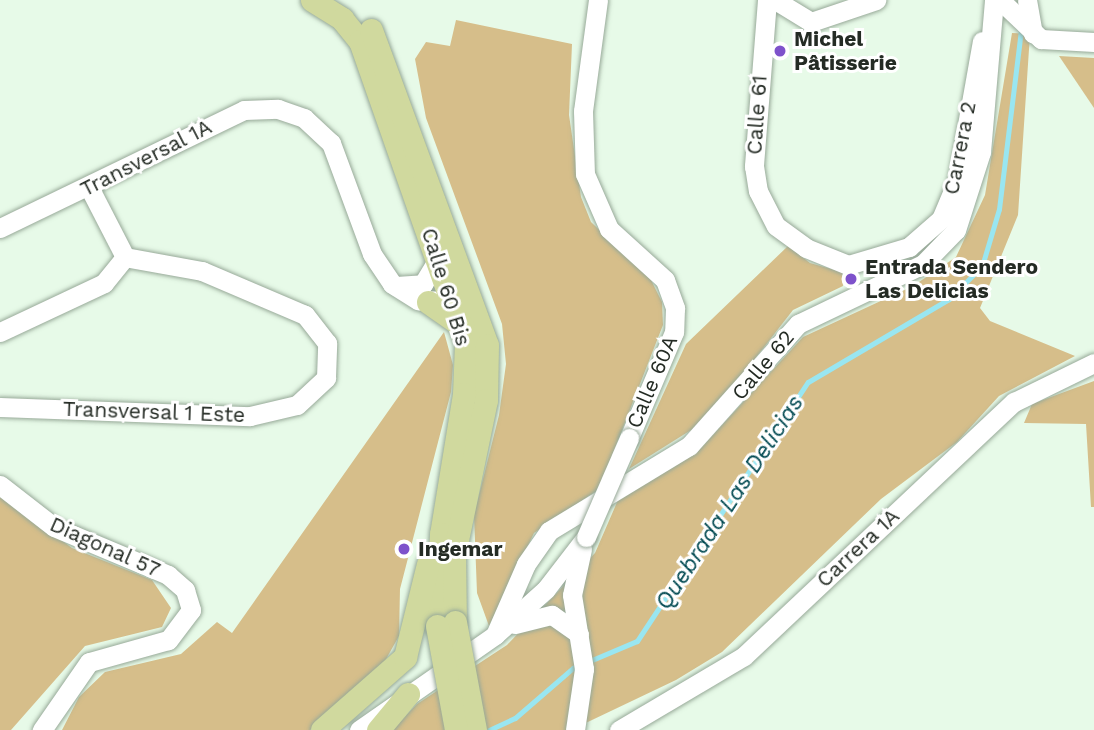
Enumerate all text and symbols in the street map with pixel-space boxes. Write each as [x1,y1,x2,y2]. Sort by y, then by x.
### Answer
place label: Michel Pâtisserie [794,26,897,76]
marker: Michel Pâtisserie [772,43,788,59]
street label: Calle 61 [742,75,772,155]
street label: Carrera 2 [939,99,981,197]
street label: Transversal 1A [76,114,216,202]
street label: Calle 60 Bis [416,225,476,349]
place label: Entrada Sendero Las Delicias [865,254,1038,304]
marker: Entrada Sendero Las Delicias [843,271,859,287]
street label: Calle 62 [727,325,799,405]
street label: Calle 60A [621,332,683,432]
water label: Quebrada Las Delicias [650,391,810,615]
street label: Transversal 1 Este [62,396,246,428]
street label: Carrera 1A [811,503,905,593]
street label: Diagonal 57 [46,511,164,583]
place label: Ingemar [418,536,503,562]
marker: Ingemar [396,541,412,557]

